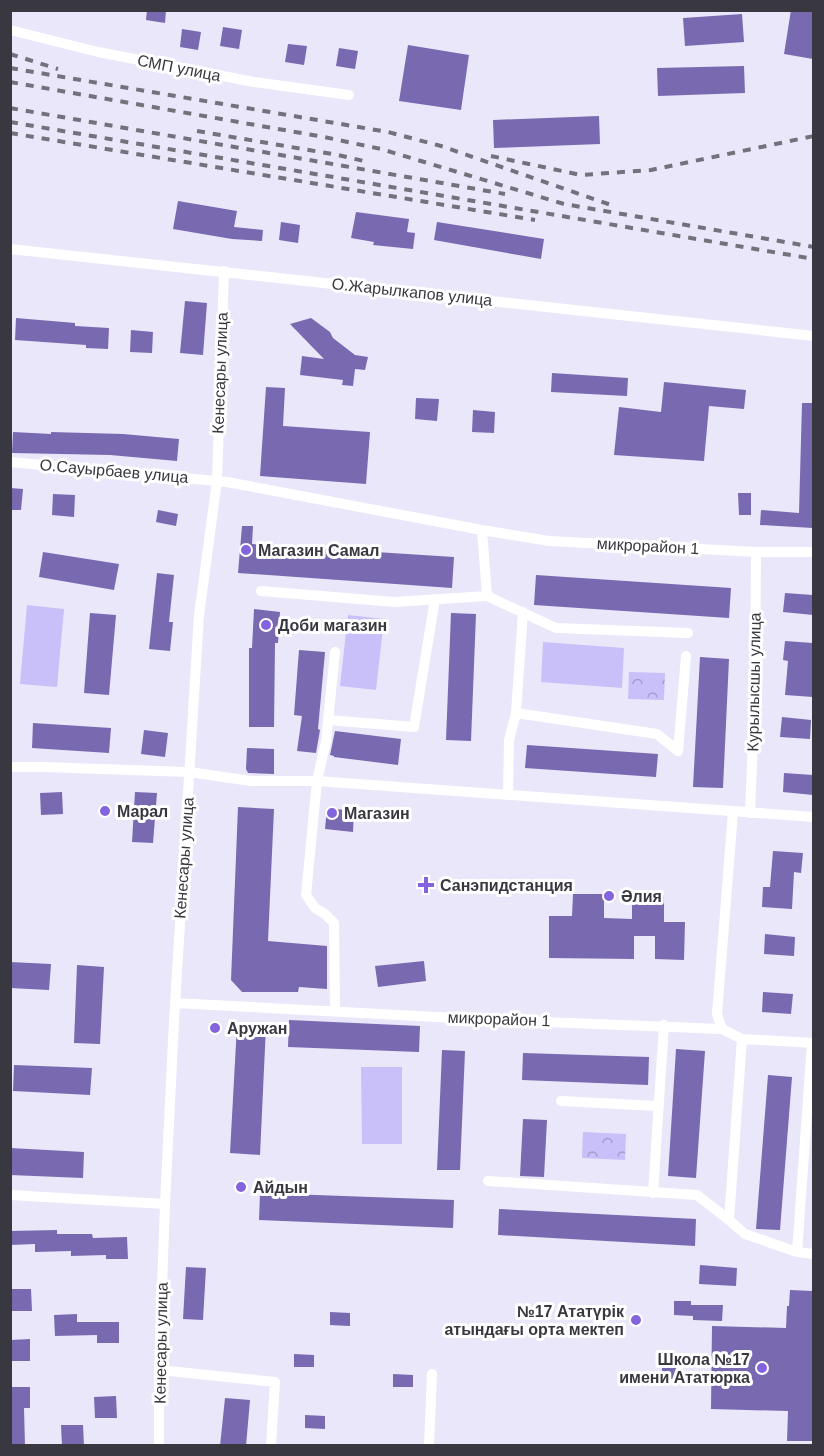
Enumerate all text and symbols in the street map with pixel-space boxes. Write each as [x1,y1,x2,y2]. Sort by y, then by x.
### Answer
street label: СМП улица [136,52,222,84]
street label: О.Жарылкапов улица [331,275,493,309]
street label: Кенесары улица [209,312,231,434]
street label: О.Сауырбаев улица [39,456,189,486]
street label: микрорайон 1 [596,535,700,557]
place label: Магазин Самал [258,542,379,559]
marker: Магазин Самал [239,543,253,557]
street label: Курылысшы улица [744,612,764,752]
place label: Доби магазин [278,617,387,634]
marker: Доби магазин [259,618,273,632]
street label: Кенесары улица [171,797,197,919]
place label: Марал [117,803,168,820]
marker: Марал [98,804,112,818]
place label: Магазин [344,805,410,822]
marker: Магазин [325,806,339,820]
marker: Санэпидстанция [417,876,435,894]
place label: Санэпидстанция [440,877,573,894]
place label: Әлия [621,888,662,905]
marker: Әлия [602,889,616,903]
street label: микрорайон 1 [447,1009,551,1029]
place label: Аружан [227,1020,287,1037]
marker: Аружан [208,1021,222,1035]
place label: Айдын [253,1179,308,1196]
marker: Айдын [234,1180,248,1194]
street label: Кенесары улица [151,1282,171,1404]
place label: №17 Ататүрік атындағы орта мектеп [444,1303,625,1338]
marker: №17 Ататүрік атындағы орта мектеп [629,1313,643,1327]
place label: Школа №17 имени Ататюрка [619,1351,750,1386]
marker: Школа №17 имени Ататюрка [755,1361,769,1375]

